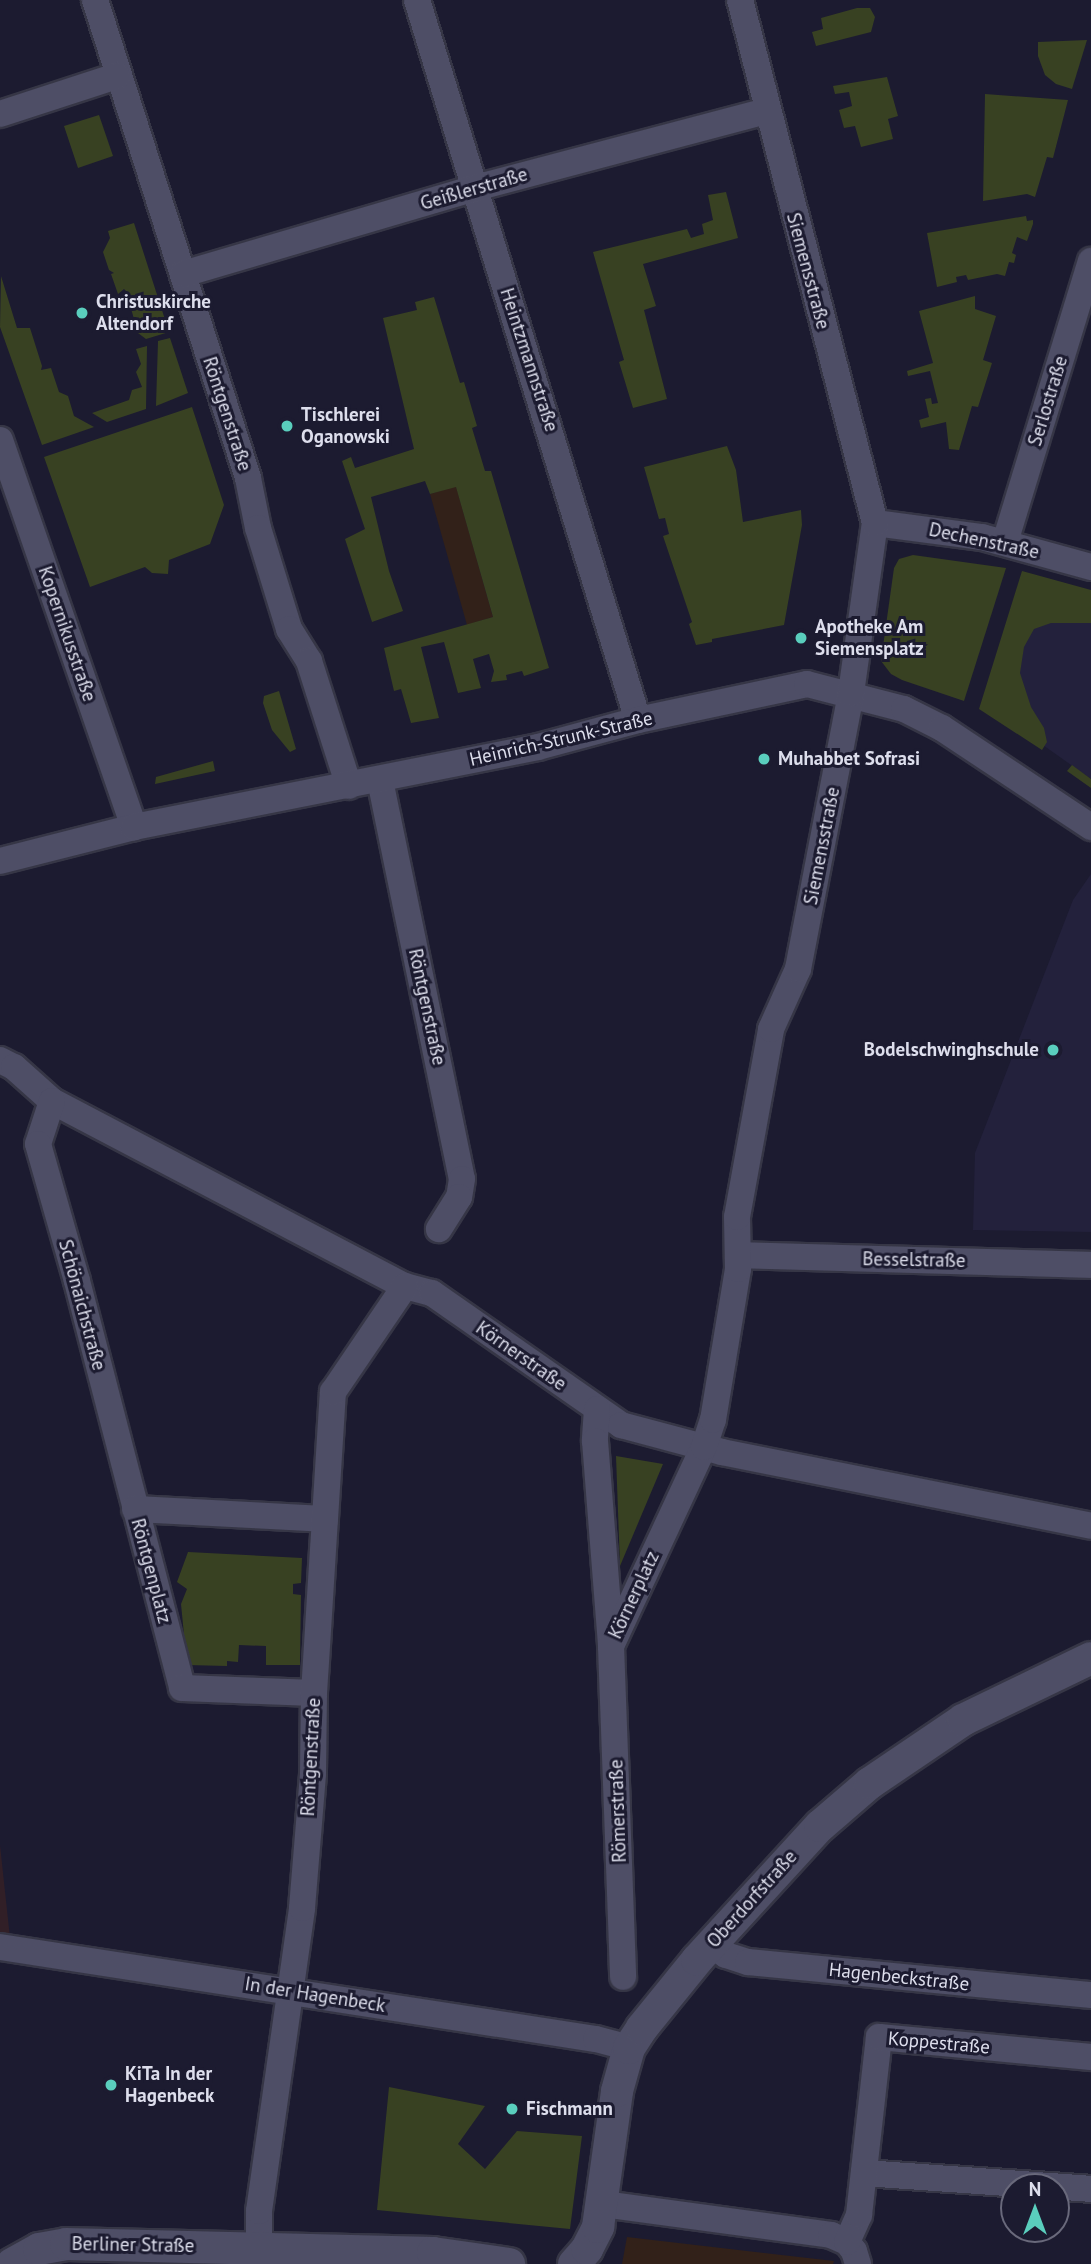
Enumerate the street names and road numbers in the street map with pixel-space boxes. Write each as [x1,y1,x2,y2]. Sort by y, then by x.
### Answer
street label: Geißlerstraße [418,163,530,215]
street label: Siemensstraße [782,210,834,332]
street label: Heintzmannstraße [495,285,563,435]
street label: Serlostraße [1023,353,1073,449]
street label: Röntgenstraße [198,354,256,474]
street label: Dechenstraße [927,518,1041,564]
street label: Kopernikusstraße [33,563,101,705]
street label: Heinrich-Strunk-Straße [467,707,655,771]
street label: Siemensstraße [799,785,845,907]
street label: Röntgenstraße [404,947,450,1067]
street label: Schönaichstraße [54,1237,110,1373]
street label: Besselstraße [862,1248,966,1272]
street label: Körnerstraße [471,1317,571,1395]
street label: Röntgenplatz [126,1516,176,1626]
street label: Körnerplatz [604,1548,664,1642]
street label: Röntgenstraße [297,1697,325,1817]
street label: Römerstraße [605,1759,631,1863]
street label: Oberdorfstraße [702,1845,802,1953]
street label: Hagenbeckstraße [828,1958,970,1996]
street label: In der Hagenbeck [243,1973,387,2017]
street label: Koppestraße [887,2027,991,2059]
street label: Berliner Straße [71,2233,195,2257]

